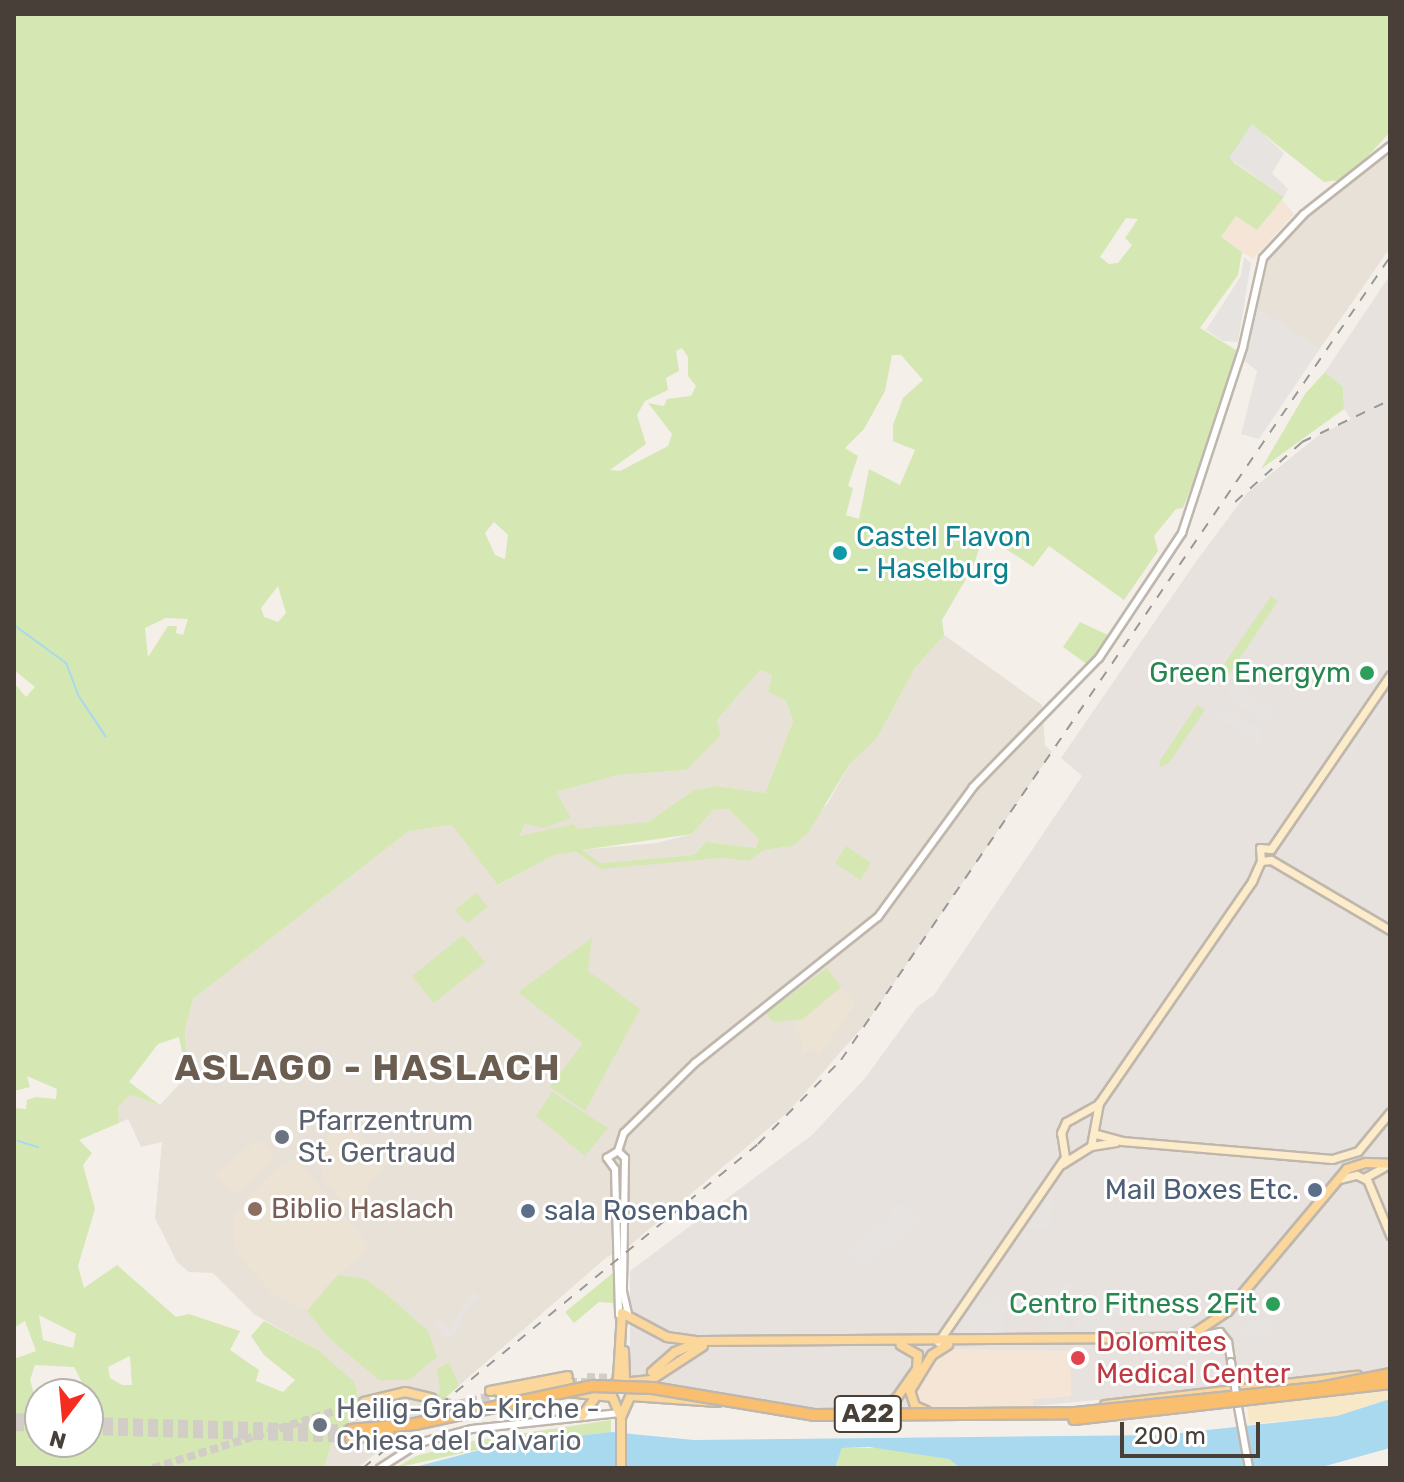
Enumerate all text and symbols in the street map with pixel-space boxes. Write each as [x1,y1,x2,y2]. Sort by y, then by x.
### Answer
place label: Castel Flavon - Haselburg [856,520,1031,586]
marker: Castel Flavon - Haselburg [831,544,849,562]
place label: Green Energym [1149,656,1351,690]
marker: Green Energym [1358,664,1376,682]
district label: ASLAGO - HASLACH [175,1046,561,1090]
place label: Pfarrzentrum St. Gertraud [298,1104,473,1170]
marker: Pfarrzentrum St. Gertraud [273,1128,291,1146]
place label: Mail Boxes Etc. [1105,1173,1299,1207]
marker: Mail Boxes Etc. [1306,1181,1324,1199]
place label: Biblio Haslach [271,1192,454,1226]
place label: sala Rosenbach [544,1194,749,1228]
marker: Biblio Haslach [246,1200,264,1218]
marker: sala Rosenbach [519,1202,537,1220]
place label: Centro Fitness 2Fit [1009,1287,1257,1321]
marker: Centro Fitness 2Fit [1264,1295,1282,1313]
place label: Dolomites Medical Center [1096,1325,1290,1391]
marker: Dolomites Medical Center [1067,1347,1089,1369]
north arrow [24,1378,104,1458]
place label: Heilig-Grab-Kirche - Chiesa del Calvario [336,1392,600,1458]
road number: A22 [832,1392,904,1436]
scale bar [1124,1406,1264,1456]
marker: Heilig-Grab-Kirche - Chiesa del Calvario [311,1416,329,1434]
text: 200 m [1134,1422,1206,1450]
text: N [46,1424,69,1455]

